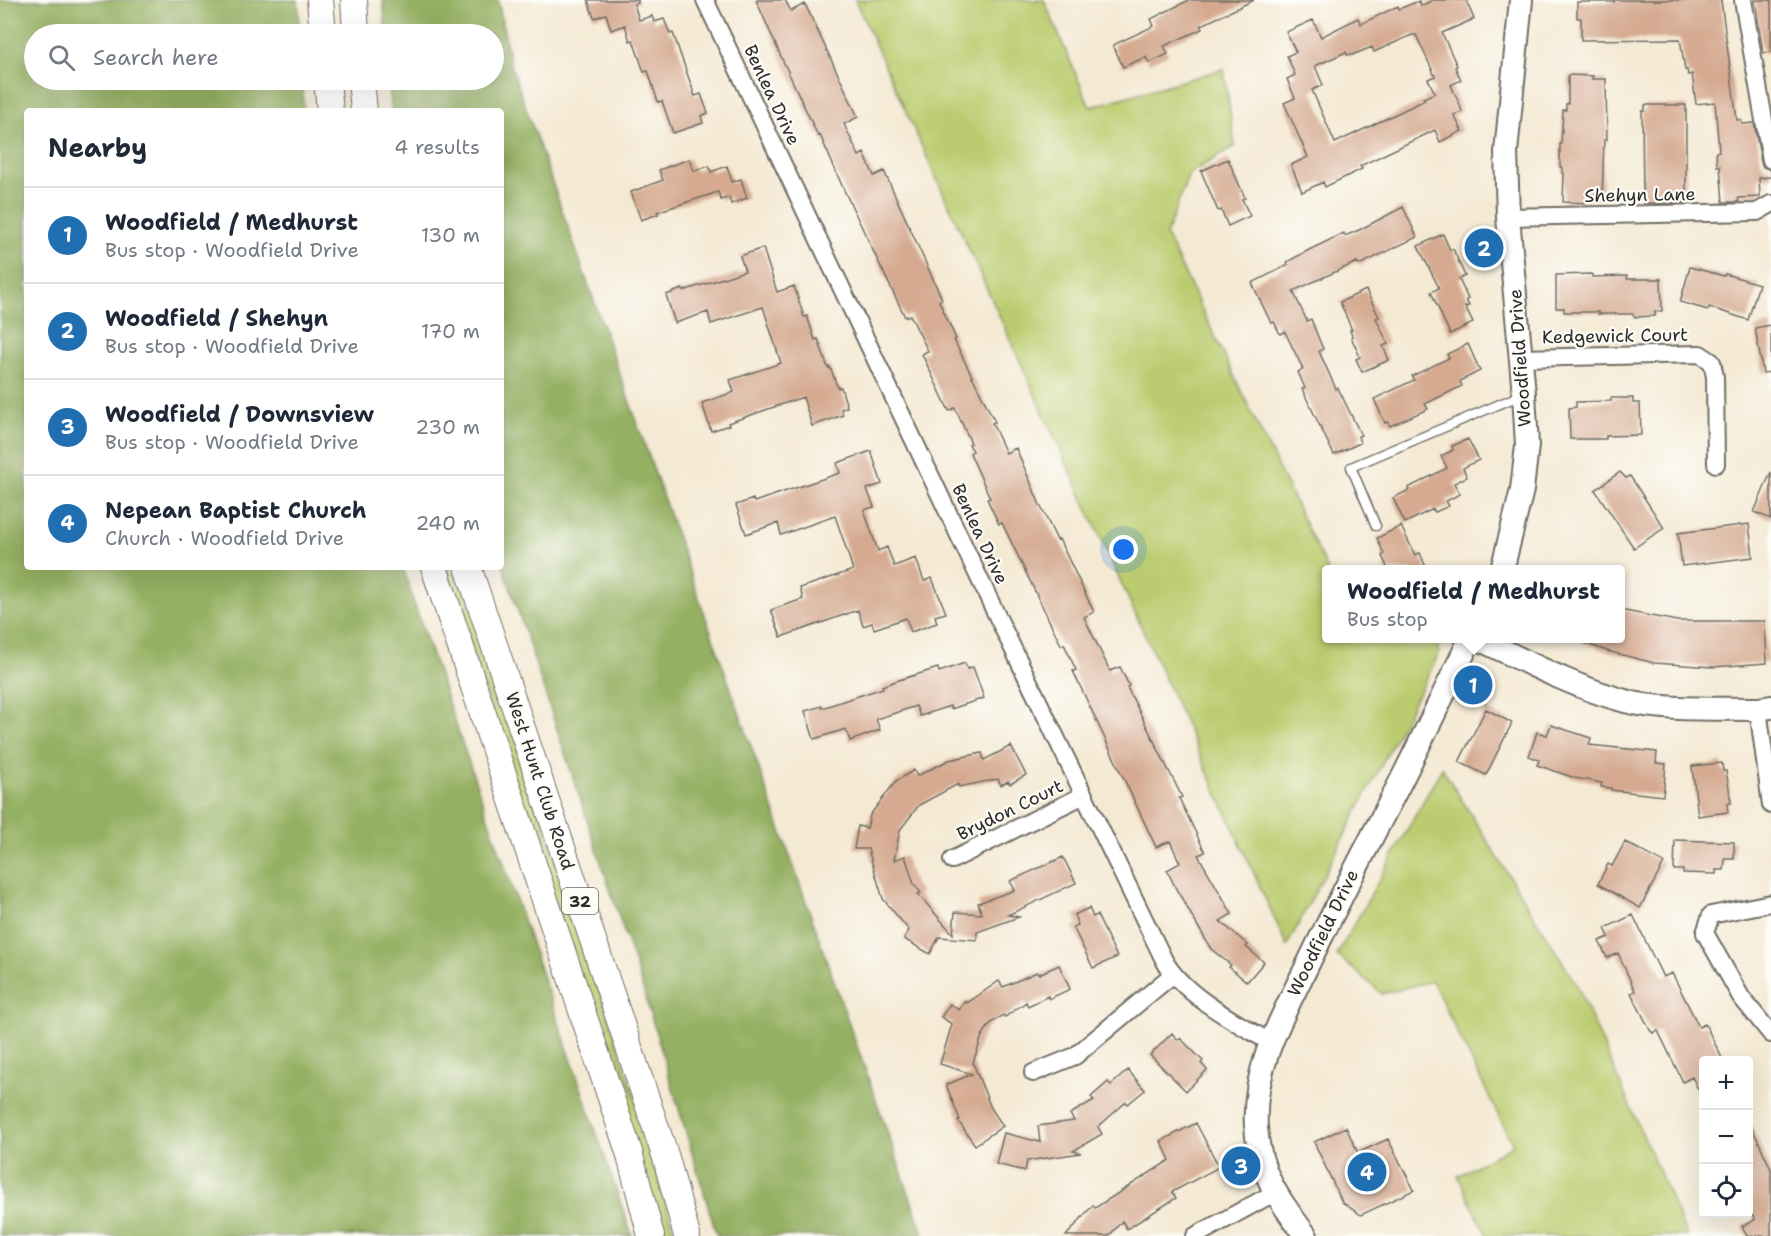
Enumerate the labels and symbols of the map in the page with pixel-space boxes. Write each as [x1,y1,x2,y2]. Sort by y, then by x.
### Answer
street label: Benlea Drive [738,41,806,149]
street label: Shehyn Lane [1584,182,1696,208]
pin: 2 [1464,226,1504,270]
street label: Woodfield Drive [1503,288,1537,428]
street label: Kedgewick Court [1542,323,1688,349]
street label: Benlea Drive [946,480,1014,588]
your location [1109,535,1138,564]
pin: 1 [1454,662,1492,708]
street label: West Hunt Club Road [500,689,580,873]
street label: Brydon Court [953,774,1067,846]
street label: Woodfield Drive [1282,866,1364,1000]
road number: 32 [562,888,598,914]
pin: 3 [1222,1144,1260,1188]
pin: 4 [1348,1150,1386,1194]

